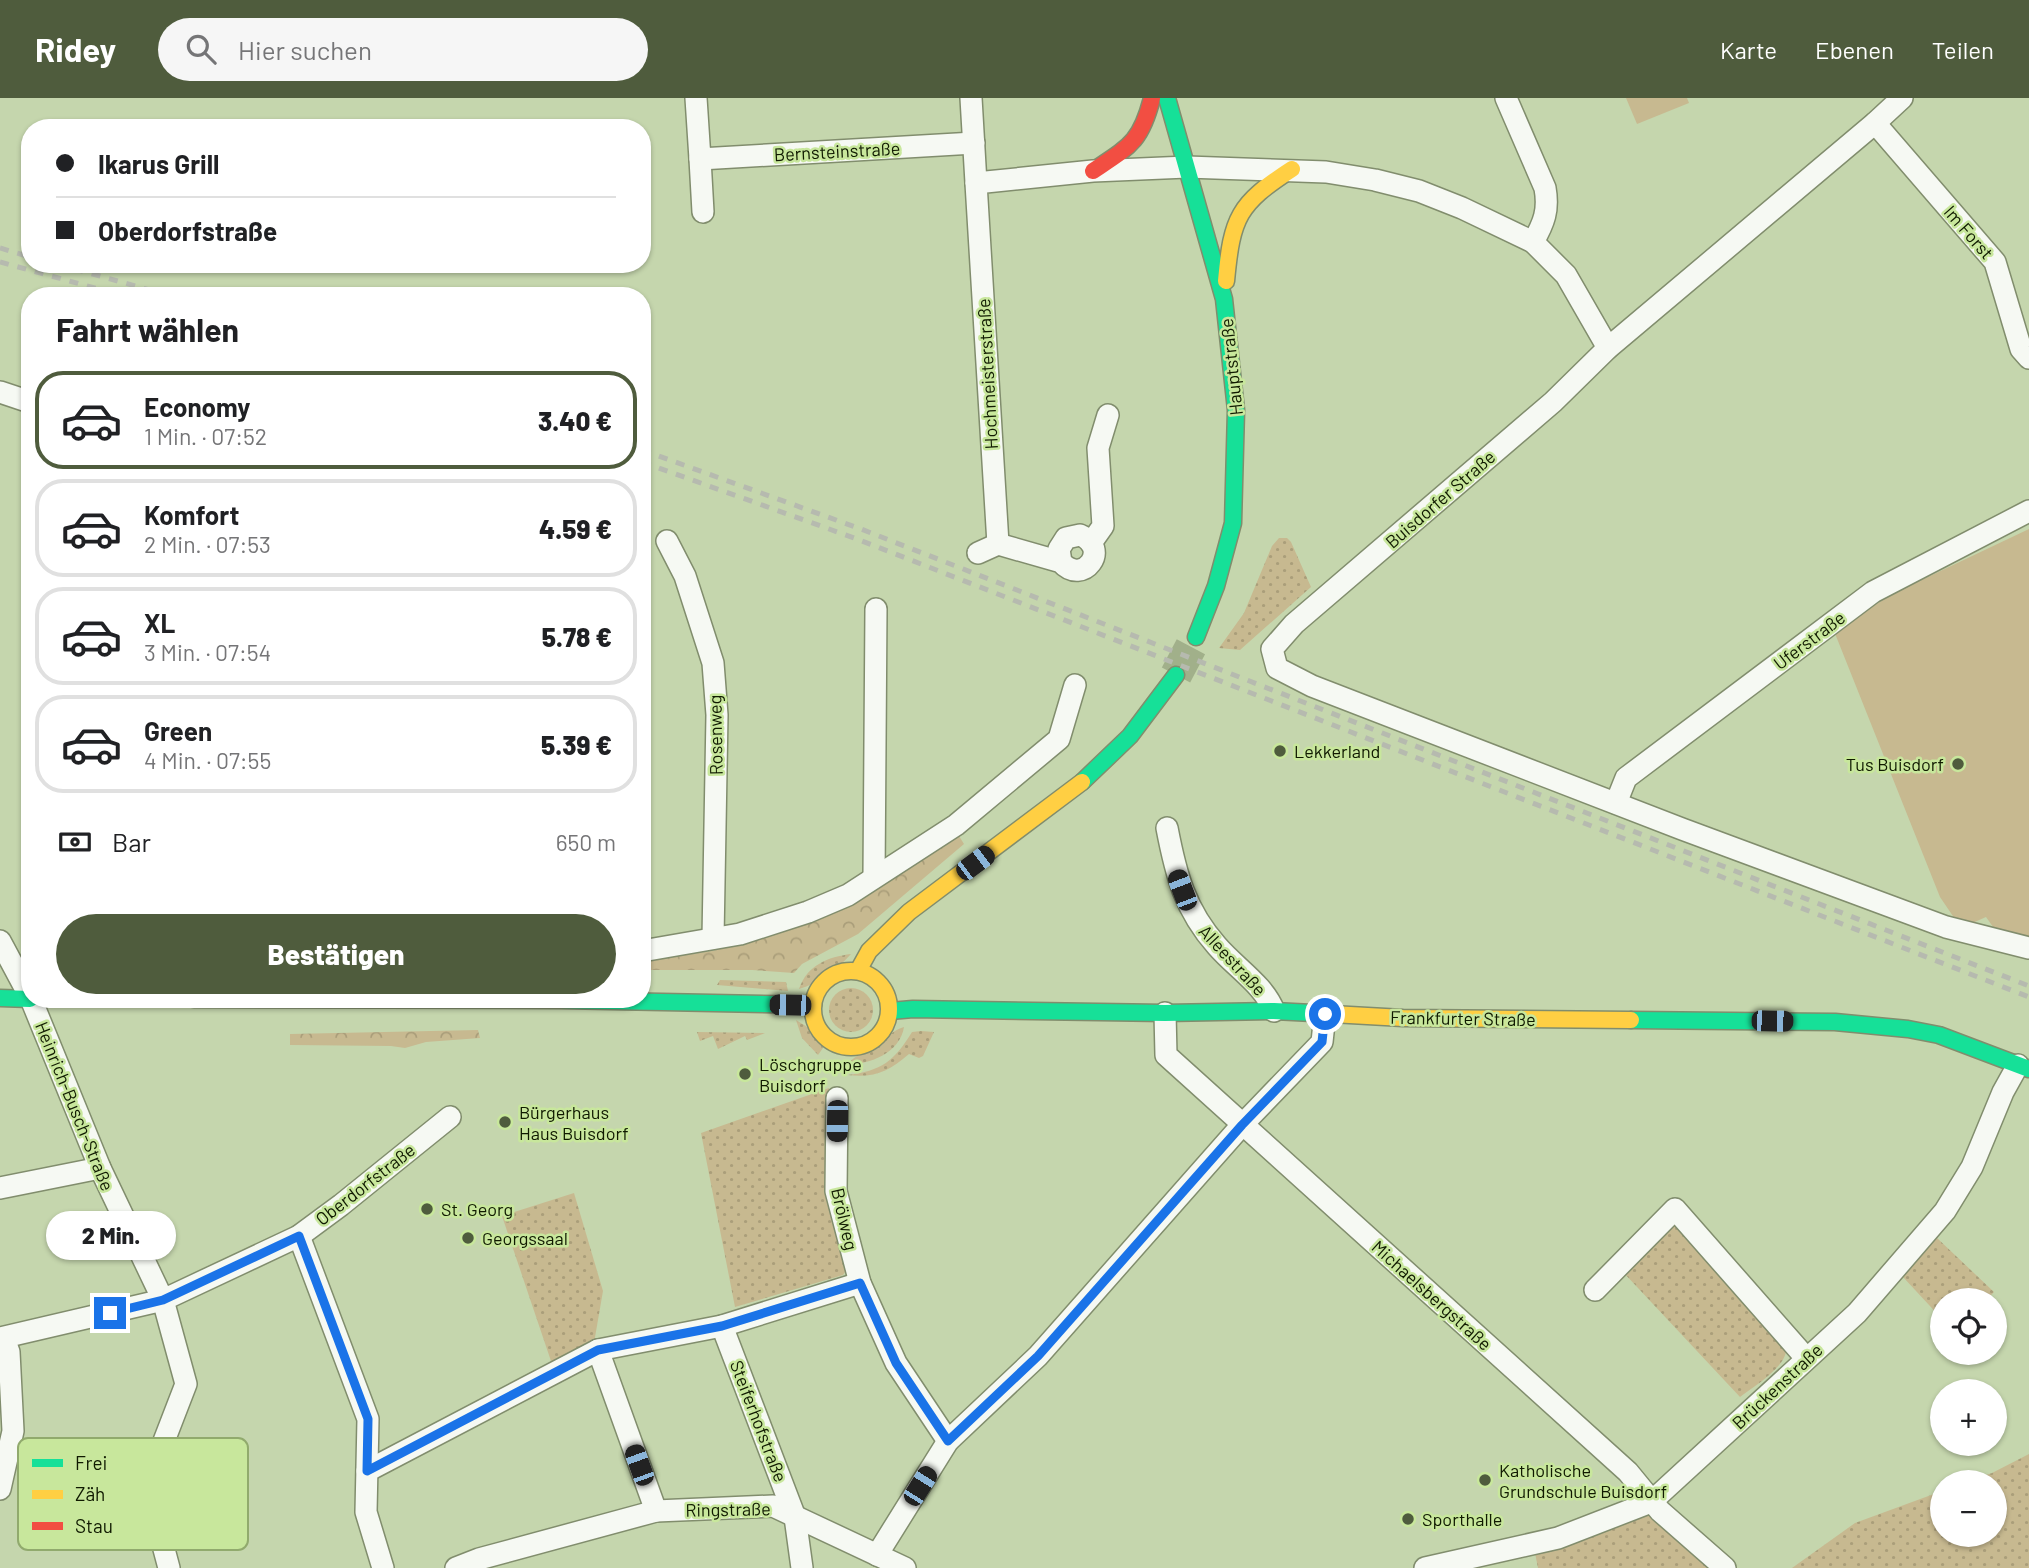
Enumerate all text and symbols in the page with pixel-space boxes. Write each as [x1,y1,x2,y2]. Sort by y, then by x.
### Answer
search box [158,18,648,81]
text: Ridey [35,29,116,69]
icon: search [182,30,220,68]
text: Hier suchen [238,34,372,65]
text: Karte [1720,35,1777,64]
text: Ebenen [1815,35,1894,64]
text: Teilen [1932,35,1994,64]
street label: Bernsteinstraße [773,137,901,165]
text: Ikarus Grill [98,148,219,179]
street label: Im Forst [1940,201,1998,263]
text: Oberdorfstraße [98,215,277,246]
street label: Hochmeisterstraße [972,298,1002,450]
text: Fahrt wählen [56,310,239,348]
street label: Hauptstraße [1215,317,1247,417]
icon: car [60,389,123,452]
text: Economy [144,391,250,422]
text: 3.40 € [538,405,612,436]
text: 1 Min. · 07:52 [144,422,267,450]
street label: Buisdorfer Straße [1381,445,1499,553]
icon: car [60,497,123,560]
text: Komfort [144,499,239,530]
text: 4.59 € [539,513,612,544]
text: 2 Min. · 07:53 [144,530,271,558]
icon: car [60,605,123,668]
street label: Uferstraße [1769,606,1849,674]
text: XL [144,607,175,638]
text: 5.78 € [542,621,612,652]
text: 3 Min. · 07:54 [144,638,271,666]
street label: Rosenweg [703,695,727,775]
icon: car [60,713,123,776]
text: Green [144,715,212,746]
text: 5.39 € [541,729,612,760]
place label: Lekkerland [1294,740,1380,762]
marker: Lekkerland [1272,743,1288,759]
text: 4 Min. · 07:55 [144,746,271,774]
place label: Tus Buisdorf [1846,753,1944,775]
marker: Tus Buisdorf [1950,756,1966,772]
icon: cash [56,823,94,861]
text: Bar [112,826,151,857]
text: 650 m [556,828,616,856]
car [952,842,999,884]
car [1165,867,1200,913]
button: Bestätigen [56,914,616,994]
street label: Alleestraße [1195,920,1271,1000]
car [769,994,812,1016]
route start [1309,998,1341,1030]
street label: Frankfurter Straße [1390,1006,1536,1030]
car [1751,1010,1794,1032]
street label: Heinrich-Busch-Straße [31,1018,119,1194]
place label: Löschgruppe Buisdorf [759,1053,862,1096]
marker: Löschgruppe Buisdorf [737,1066,753,1082]
car [827,1100,848,1142]
place label: Bürgerhaus Haus Buisdorf [519,1101,629,1144]
marker: Bürgerhaus Haus Buisdorf [497,1114,513,1130]
street label: Oberdorfstraße [311,1138,419,1230]
street label: Brölweg [827,1186,863,1252]
place label: St. Georg [441,1198,513,1220]
marker: St. Georg [419,1201,435,1217]
callout: 2 Min. [45,1212,175,1260]
text: 2 Min. [82,1221,140,1249]
place label: Georgssaal [482,1227,568,1249]
marker: Georgssaal [460,1230,476,1246]
street label: Michaelsbergstraße [1367,1235,1497,1355]
map controls [1930,1288,2007,1547]
button: locate [1930,1288,2007,1365]
route end [94,1297,126,1329]
street label: Brückenstraße [1727,1339,1827,1433]
street label: Steiferhofstraße [726,1357,792,1485]
button: + [1930,1379,2007,1456]
legend [18,1438,248,1550]
car [622,1442,657,1488]
text: Frei [75,1451,107,1474]
place label: Katholische Grundschule Buisdorf [1499,1459,1667,1502]
car [900,1463,941,1509]
button: − [1930,1470,2007,1547]
marker: Katholische Grundschule Buisdorf [1477,1472,1493,1488]
text: Zäh [75,1482,105,1505]
street label: Ringstraße [685,1497,771,1521]
place label: Sporthalle [1422,1508,1502,1530]
marker: Sporthalle [1400,1511,1416,1527]
text: Stau [75,1514,113,1537]

